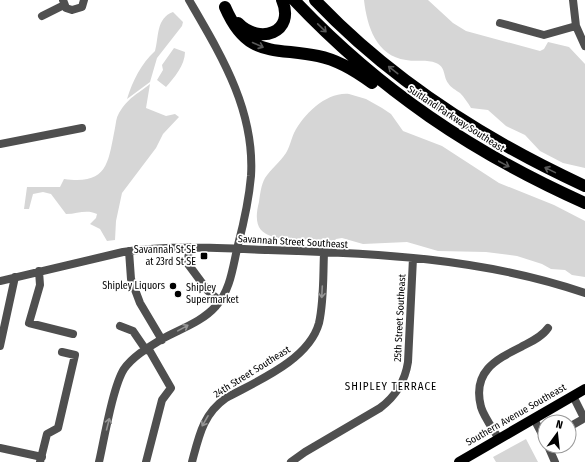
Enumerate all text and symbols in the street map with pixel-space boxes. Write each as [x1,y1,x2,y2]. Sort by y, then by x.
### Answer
one-way arrow [317,23,327,33]
one-way arrow [252,42,264,49]
one-way arrow [387,66,398,74]
street label: Suitland Parkway Southeast [405,83,507,155]
one-way arrow [497,161,509,168]
one-way arrow [544,166,556,173]
street label: Savannah Street Southeast [238,233,349,251]
place label: Savannah St SE at 23rd St SE [134,244,196,268]
marker: Savannah St SE at 23rd St SE [199,251,209,261]
street label: 25th Street Southeast [392,273,408,362]
place label: Shipley Liquors [102,280,165,292]
marker: Shipley Liquors [168,281,178,291]
place label: Shipley Supermarket [186,282,240,306]
one-way arrow [318,285,326,298]
marker: Shipley Supermarket [173,289,183,299]
one-way arrow [177,324,189,331]
street label: 24th Street Southeast [211,343,293,400]
district label: SHIPLEY TERRACE [345,380,437,393]
street label: Southern Avenue Southeast [464,381,569,449]
north arrow [537,414,577,454]
one-way arrow [200,415,208,427]
one-way arrow [105,418,112,431]
text: N [555,418,564,432]

